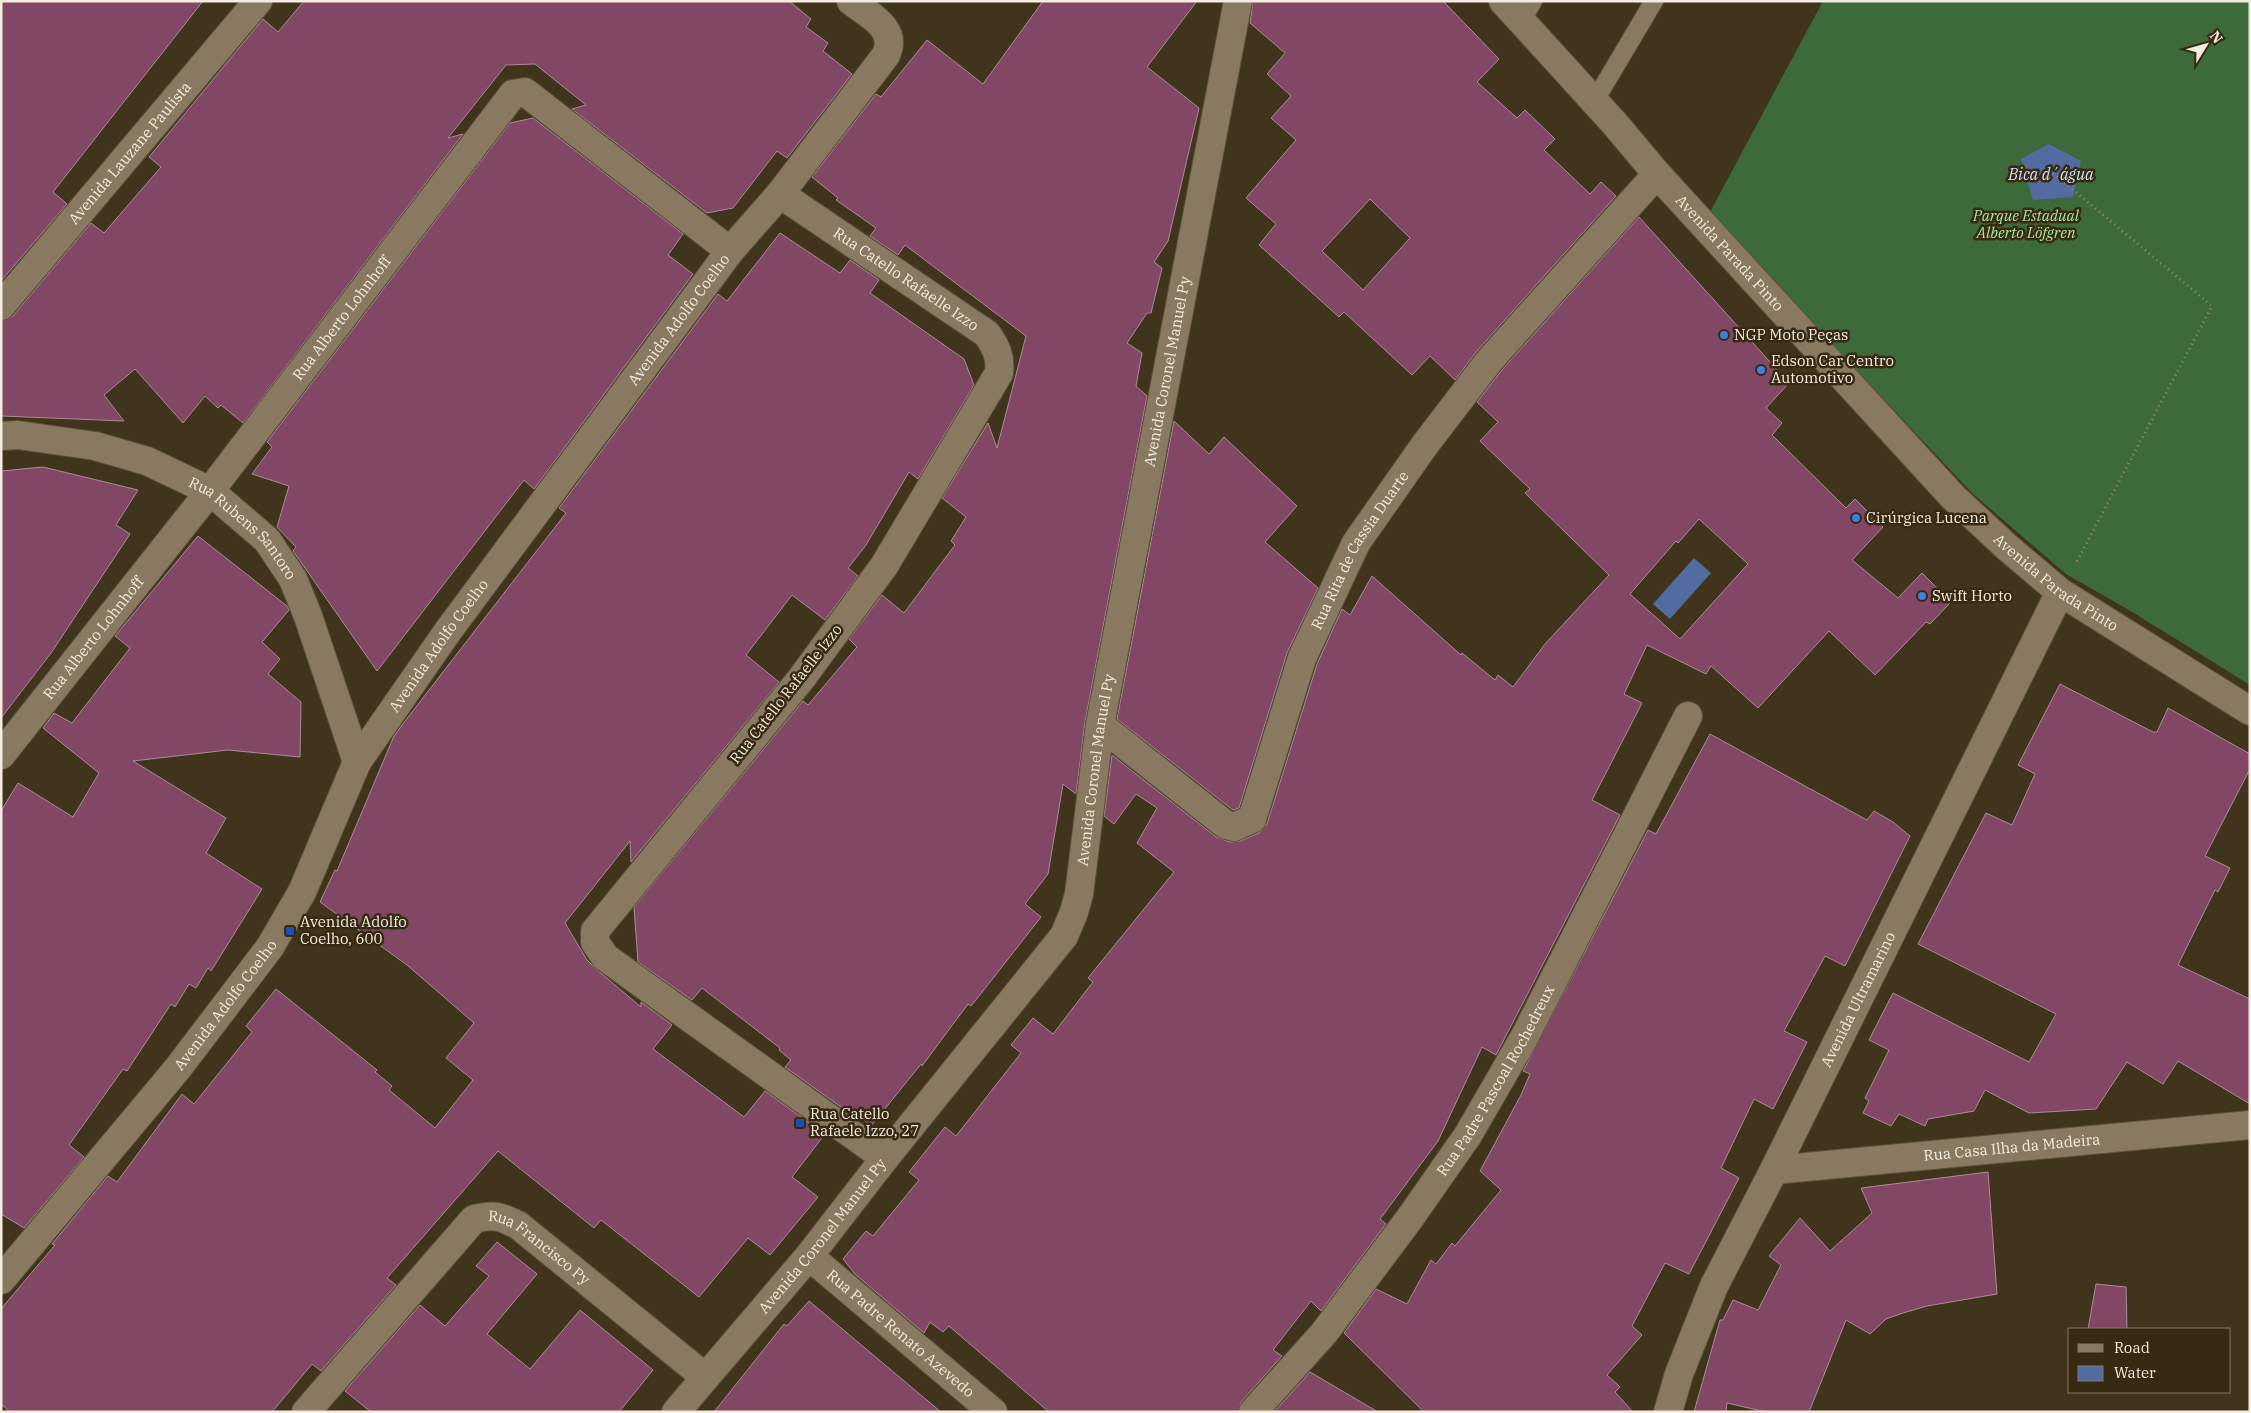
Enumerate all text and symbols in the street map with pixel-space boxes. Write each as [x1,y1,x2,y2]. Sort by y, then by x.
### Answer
north arrow [2181,20,2231,70]
text: N [2206,27,2227,47]
street label: Avenida Lauzane Paulista [64,77,195,228]
water label: Bica d´água [2007,164,2094,184]
street label: Avenida Parada Pinto [1672,191,1788,315]
park label: Parque Estadual Alberto Löfgren [1972,206,2080,242]
street label: Rua Catello Rafaelle Izzo [830,223,983,335]
street label: Avenida Adolfo Coelho [624,250,734,389]
street label: Rua Alberto Lohnhoff [288,251,395,384]
street label: Avenida Coronel Manuel Py [1139,275,1194,468]
place label: NGP Moto Peças [1734,325,1848,344]
marker: NGP Moto Peças [1718,329,1730,341]
place label: Edson Car Centro Automotivo [1771,351,1894,387]
marker: Edson Car Centro Automotivo [1755,364,1767,376]
street label: Rua Rita de Cassia Duarte [1307,467,1413,633]
street label: Rua Rubens Santoro [186,472,301,583]
place label: Cirúrgica Lucena [1866,508,1987,527]
marker: Cirúrgica Lucena [1850,512,1862,524]
street label: Avenida Parada Pinto [1990,529,2122,635]
street label: Rua Alberto Lohnhoff [39,572,148,703]
street label: Avenida Adolfo Coelho [384,575,492,716]
place label: Swift Horto [1932,586,2012,605]
marker: Swift Horto [1916,590,1928,602]
street label: Rua Catello Rafaelle Izzo [725,620,846,767]
street label: Avenida Coronel Manuel Py [1073,672,1119,867]
place label: Avenida Adolfo Coelho, 600 [300,912,407,948]
marker: Avenida Adolfo Coelho, 600 [284,925,296,937]
street label: Avenida Ultramarino [1816,929,1899,1070]
street label: Avenida Adolfo Coelho [170,937,281,1074]
street label: Rua Padre Pascoal Rochedreux [1432,982,1558,1180]
place label: Rua Catello Rafaele Izzo, 27 [810,1104,919,1140]
marker: Rua Catello Rafaele Izzo, 27 [794,1117,806,1129]
street label: Rua Casa Ilha da Madeira [1923,1129,2101,1165]
street label: Avenida Coronel Manuel Py [754,1154,890,1317]
street label: Rua Francisco Py [488,1206,594,1289]
street label: Rua Padre Renato Azevedo [823,1265,979,1401]
legend [2068,1328,2231,1393]
text: Road [2114,1338,2150,1357]
text: Water [2114,1363,2156,1382]

